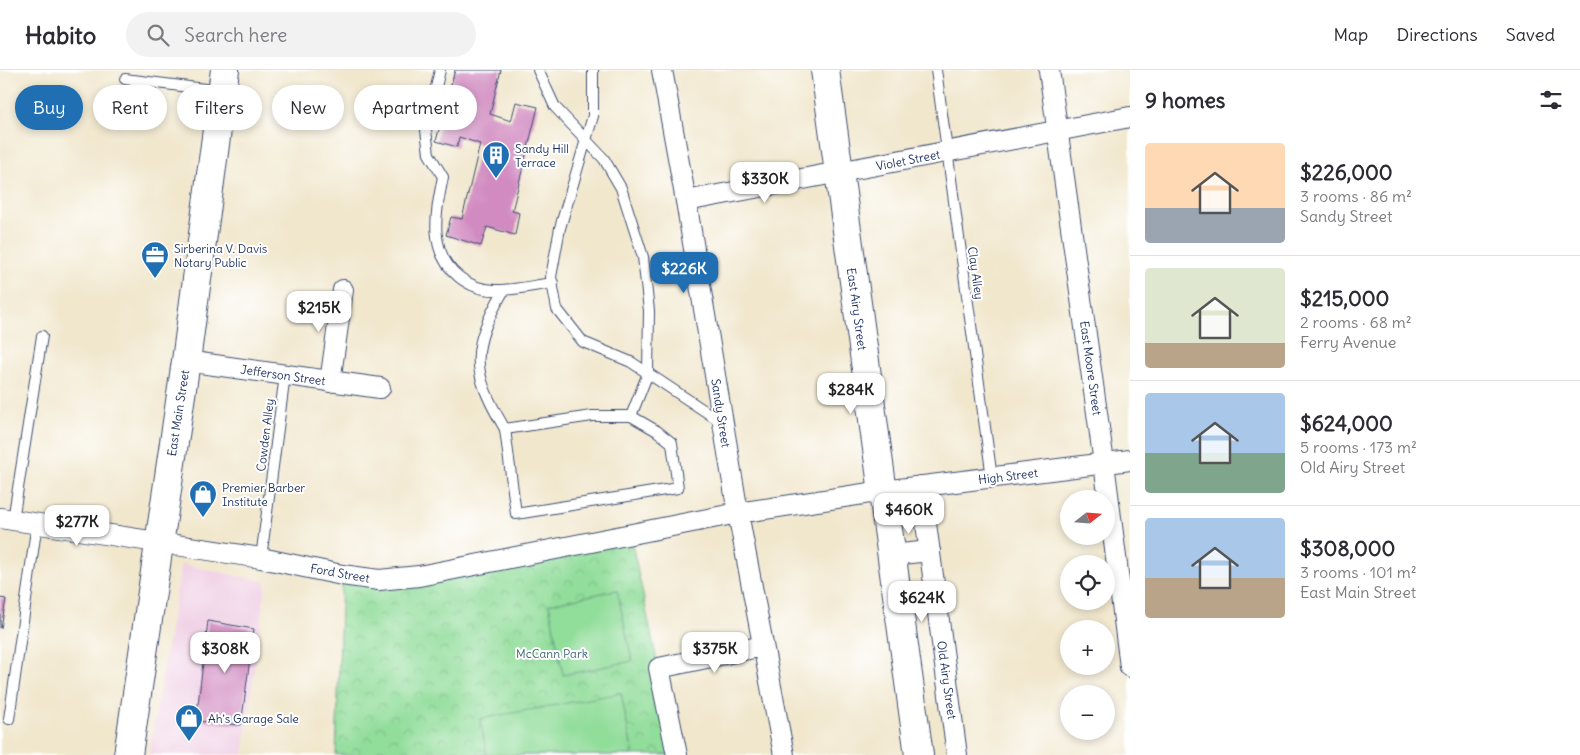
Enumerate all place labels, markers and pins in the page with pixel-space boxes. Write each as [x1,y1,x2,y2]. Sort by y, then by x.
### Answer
building icon: Sandy Hill Terrace [481,140,511,179]
place label: Sandy Hill Terrace [515,141,569,170]
pin: $330K [730,162,800,204]
office icon: Sirberina V. Davis Notary Public [140,240,170,279]
place label: Sirberina V. Davis Notary Public [174,241,267,270]
pin: $226K [649,252,719,294]
pin: $215K [284,290,354,333]
pin: $284K [816,372,886,415]
shop icon: Premier Barber Institute [188,479,218,518]
place label: Premier Barber Institute [222,480,305,509]
pin: $460K [874,492,944,535]
pin: $277K [42,504,112,547]
pin: $624K [887,580,957,623]
pin: $308K [190,632,260,674]
pin: $375K [680,632,750,674]
shop icon: Ah's Garage Sale [174,703,204,742]
place label: Ah's Garage Sale [208,711,299,726]

